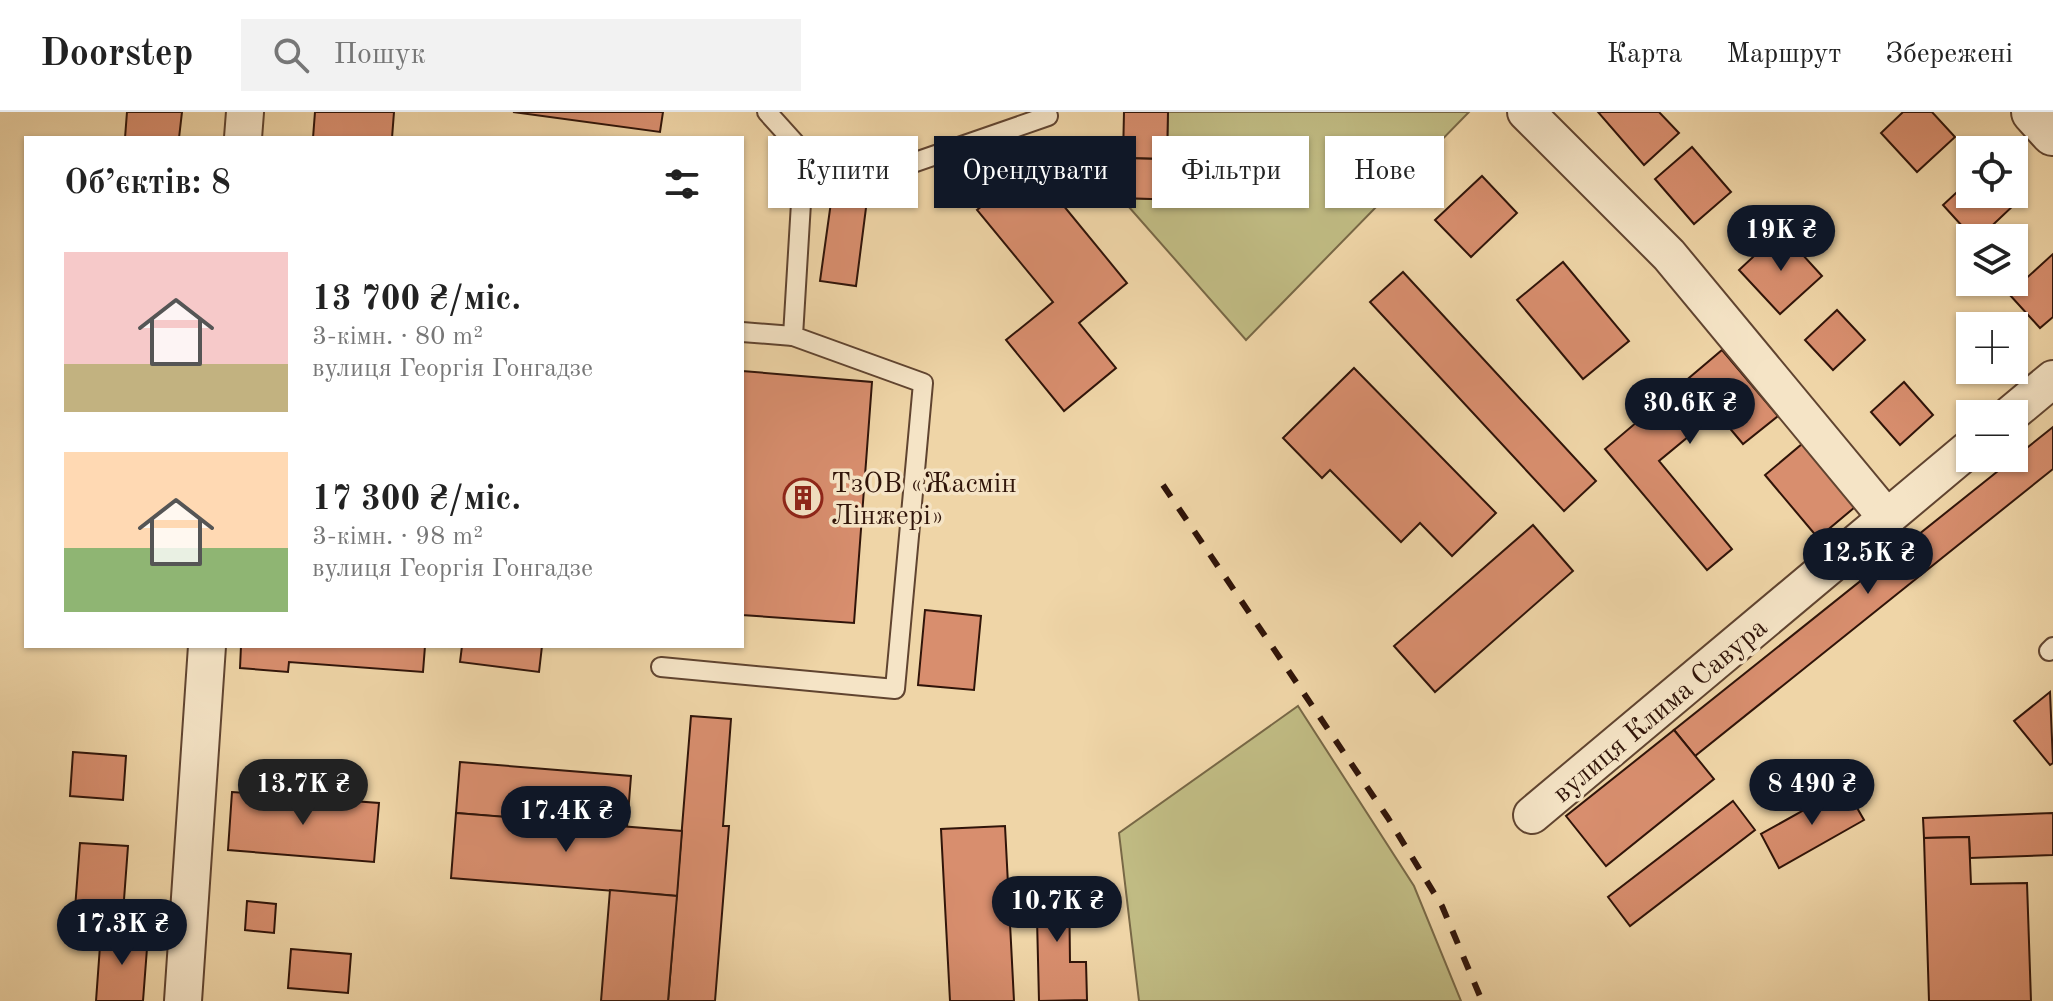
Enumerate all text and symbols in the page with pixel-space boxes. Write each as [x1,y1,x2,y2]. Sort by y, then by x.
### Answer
search box [241,19,801,91]
icon: search [269,33,313,77]
text: Doorstep [40,36,193,74]
text: Пошук [333,40,426,70]
text: Карта [1607,41,1682,69]
text: Маршрут [1726,41,1841,69]
text: Збережені [1885,41,2013,69]
chip: Купити [768,136,918,208]
chip: Орендувати [934,136,1136,208]
chip: Фільтри [1152,136,1309,208]
chip: Нове [1325,136,1444,208]
map controls [1956,136,2028,472]
button: locate [1956,136,2028,208]
icon: filters [660,162,704,206]
text: Об’єктів: 8 [64,167,231,201]
pin: 19K ₴ [1725,205,1837,273]
text: 19K ₴ [1745,218,1817,244]
button: layers [1956,224,2028,296]
text: 13 700 ₴/міс. [312,283,521,317]
icon: home [128,284,224,380]
button: + [1956,312,2028,384]
text: 3-кімн. · 80 m² [312,324,483,350]
text: вулиця Георгія Гонгадзе [312,356,593,382]
pin: 30.6K ₴ [1616,378,1764,446]
text: 30.6K ₴ [1643,391,1737,417]
button: − [1956,400,2028,472]
place label: ТзОВ «Жасмін Лінжері» [831,471,1017,531]
building icon: ТзОВ «Жасмін Лінжері» [782,477,824,519]
text: 17 300 ₴/міс. [312,483,521,517]
icon: home [128,484,224,580]
text: 3-кімн. · 98 m² [312,524,483,550]
pin: 12.5K ₴ [1794,528,1942,596]
text: 12.5K ₴ [1821,541,1915,567]
text: вулиця Георгія Гонгадзе [312,556,593,582]
street label: вулиця Клима Савура [1548,614,1774,809]
pin: 13.7K ₴ [229,759,377,827]
pin: 8 490 ₴ [1738,759,1886,827]
text: 13.7K ₴ [256,772,350,798]
text: 8 490 ₴ [1767,772,1857,798]
pin: 17.4K ₴ [492,786,640,854]
text: 17.4K ₴ [519,799,613,825]
pin: 10.7K ₴ [983,876,1131,944]
text: 10.7K ₴ [1010,889,1104,915]
pin: 17.3K ₴ [48,899,196,967]
text: 17.3K ₴ [75,912,169,938]

